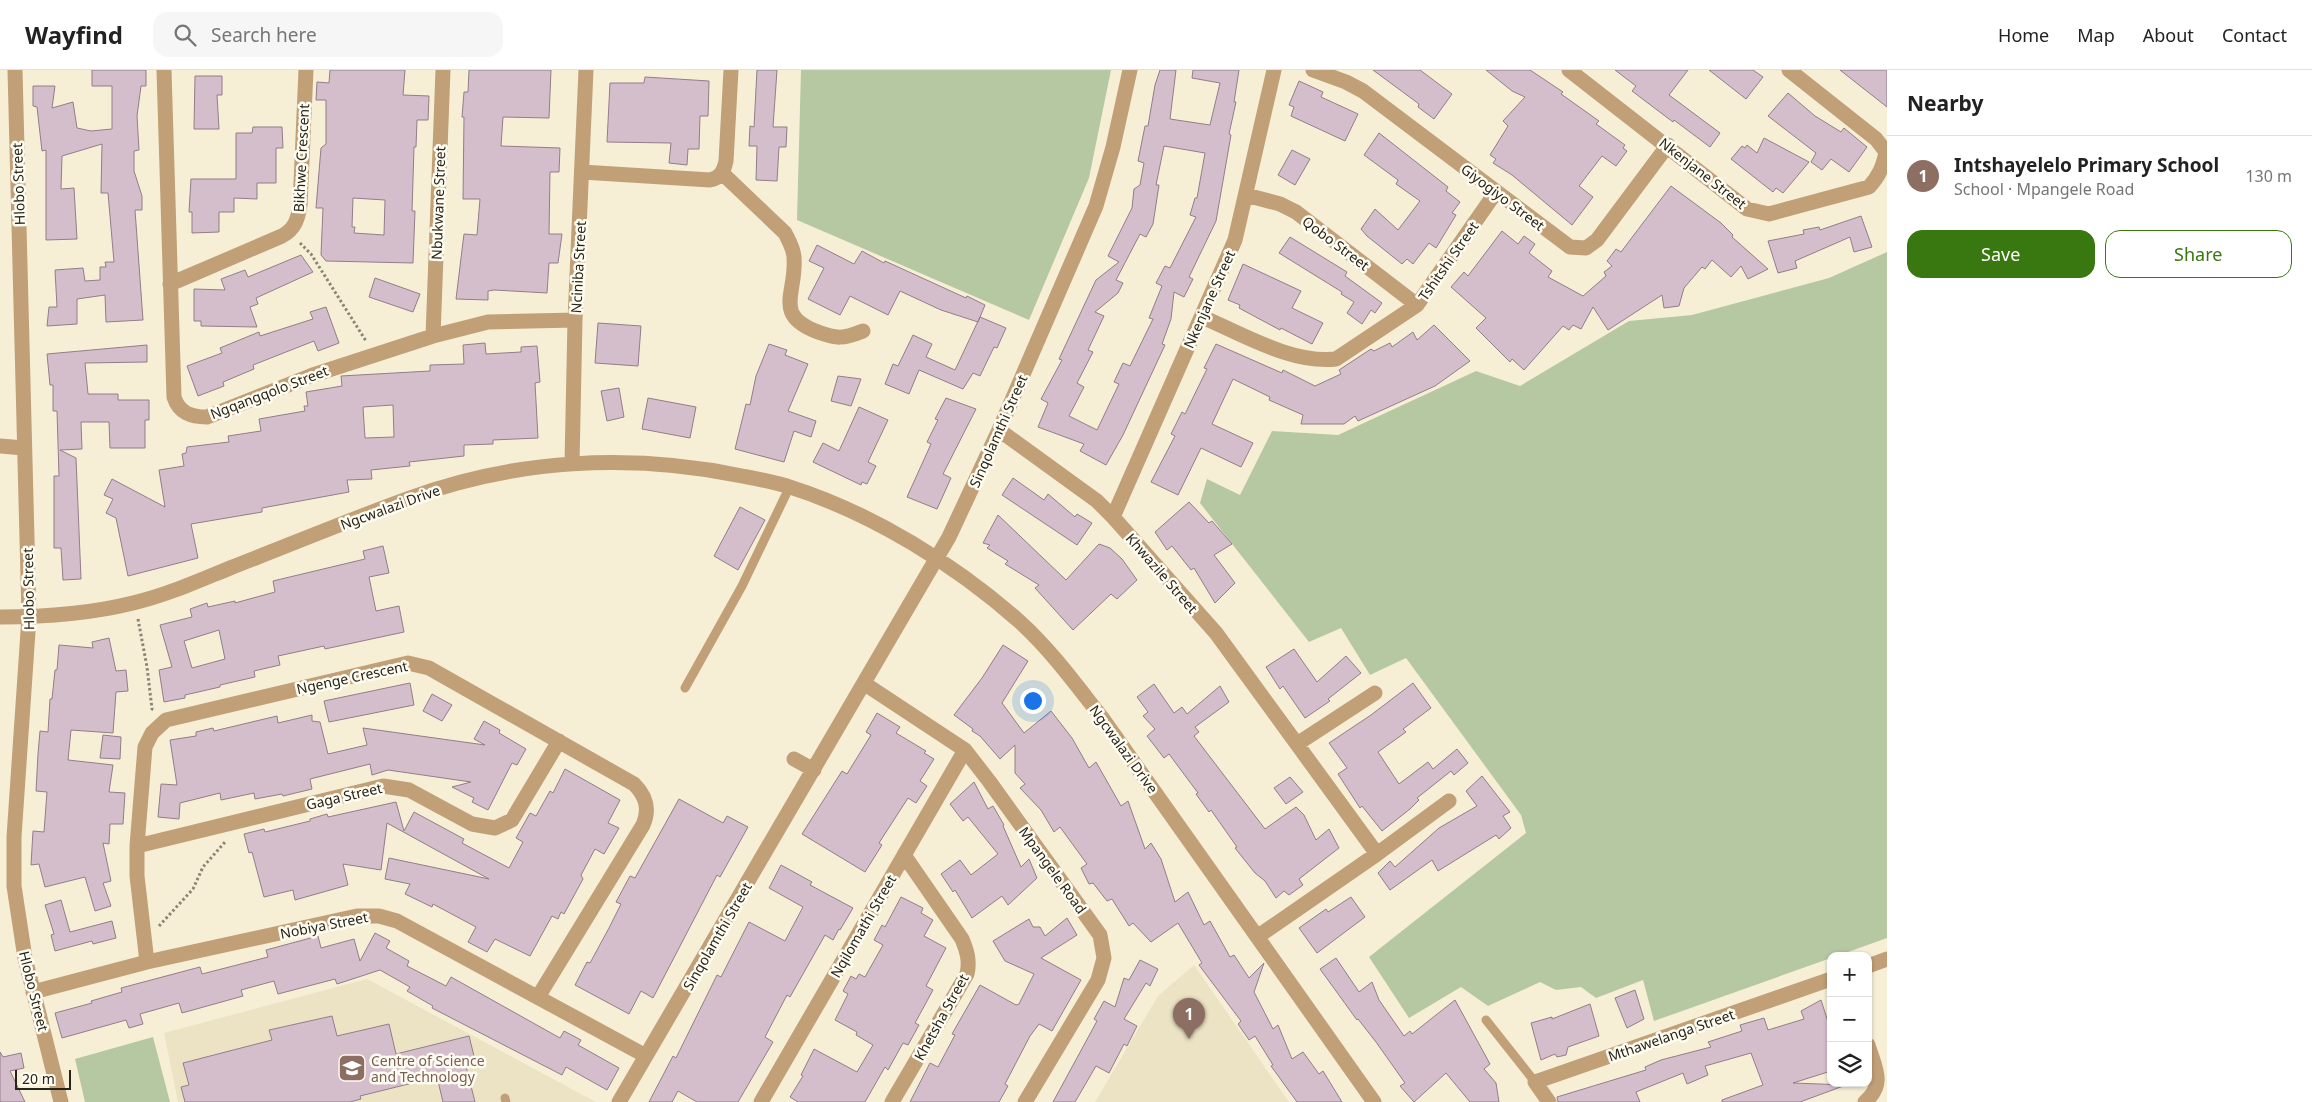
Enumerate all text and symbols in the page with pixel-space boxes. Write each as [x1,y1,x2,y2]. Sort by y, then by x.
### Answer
search box [153,12,503,57]
text: Wayfind [25,18,123,51]
icon: search [171,21,199,49]
text: Search here [211,22,317,48]
text: Home [1998,23,2049,47]
text: Map [2077,23,2115,47]
text: About [2143,23,2194,47]
text: Contact [2222,23,2287,47]
text: Nearby [1907,89,1983,117]
street label: Bikhwe Crescent [289,103,313,213]
street label: Nkenjane Street [1656,133,1750,213]
street label: Hlobo Street [7,143,29,225]
street label: Nbukwane Street [427,146,449,260]
text: Intshayelelo Primary School [1954,152,2219,178]
street label: Giyogiyo Street [1457,159,1549,235]
text: 1 [1918,165,1928,187]
text: 130 m [2245,165,2292,187]
text: School · Mpangele Road [1954,178,2134,200]
street label: Qobo Street [1299,212,1373,274]
street label: Tshitshi Street [1414,218,1482,304]
street label: Nciniba Street [566,220,590,314]
button: Save [1907,230,2095,278]
button: Share [2105,230,2292,278]
street label: Nkenjane Street [1179,247,1239,351]
street label: Ngqangqolo Street [207,361,331,423]
street label: Sinqolamthi Street [965,372,1031,490]
street label: Ngcwalazi Drive [338,480,443,534]
street label: Khwazile Street [1122,529,1202,617]
street label: Hlobo Street [18,548,38,630]
street label: Ngenge Crescent [295,656,409,698]
your location [1020,688,1046,714]
street label: Ngcwalazi Drive [1086,701,1163,797]
street label: Gaga Street [304,778,384,814]
street label: Mpangele Road [1015,823,1091,917]
street label: Nqilomathi Street [826,871,900,981]
street label: Sinqolamthi Street [678,879,756,993]
street label: Nobiya Street [278,907,370,943]
street label: Hlobo Street [15,949,53,1033]
map controls [1827,952,1872,1087]
button: + [1827,952,1872,997]
street label: Khetsha Street [909,970,973,1064]
button: − [1827,997,1872,1042]
pin: 1 [1173,998,1205,1039]
street label: Mthawelanga Street [1605,1004,1737,1066]
button: layers [1827,1042,1872,1087]
place label: Centre of Science and Technology [371,1051,485,1086]
school or university icon: Centre of Science and Technology [337,1053,367,1083]
scale bar [15,1067,71,1090]
text: 20 m [22,1069,55,1088]

